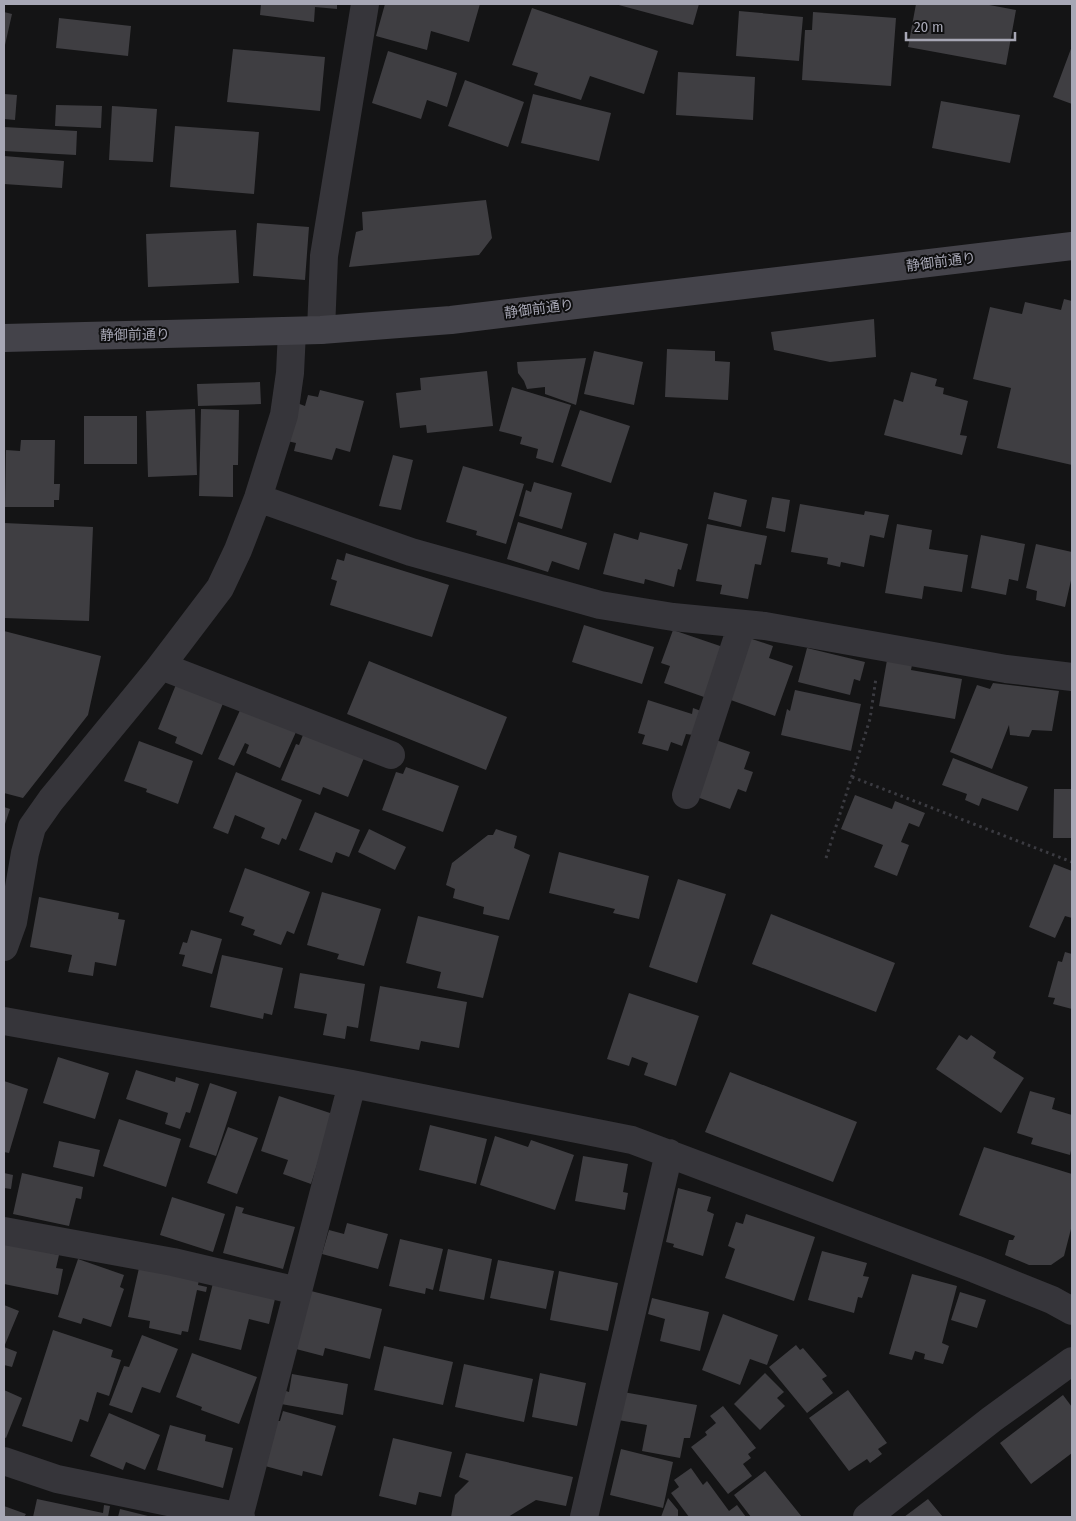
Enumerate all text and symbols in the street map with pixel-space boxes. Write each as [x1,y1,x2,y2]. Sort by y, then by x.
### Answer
scale bar [906,10,1015,42]
text: 20 m [914,18,944,36]
street label: 静御前通り [905,249,977,275]
street label: 静御前通り [503,296,575,322]
street label: 静御前通り [100,326,170,344]

